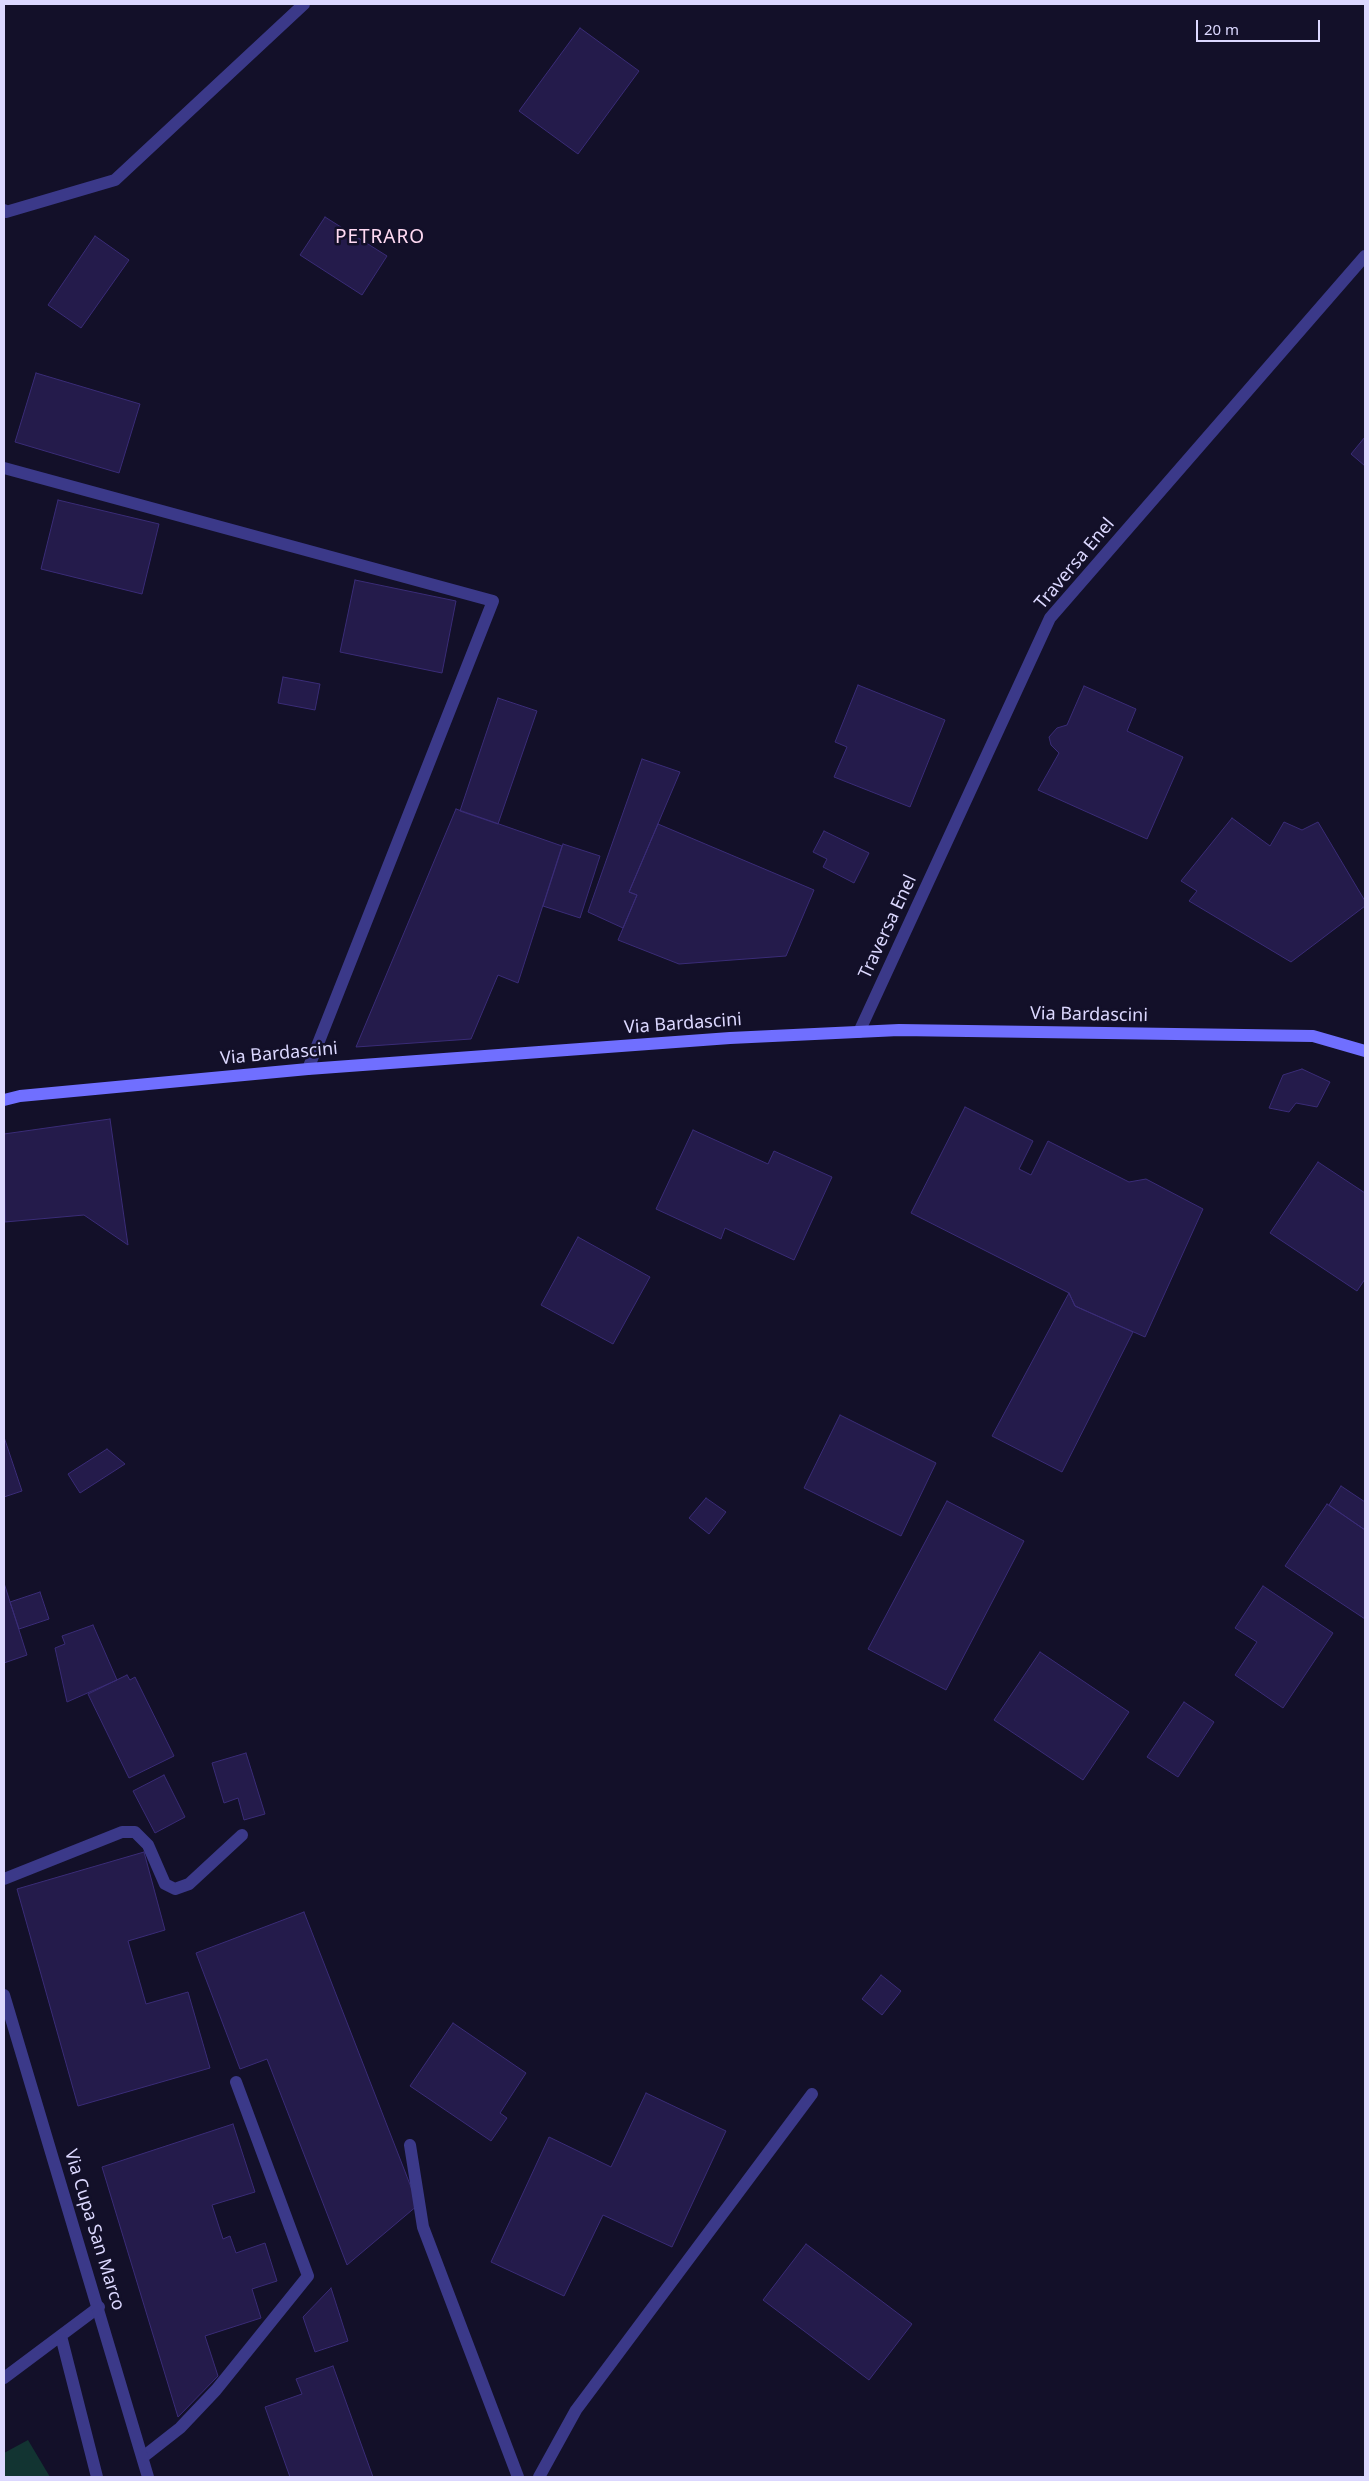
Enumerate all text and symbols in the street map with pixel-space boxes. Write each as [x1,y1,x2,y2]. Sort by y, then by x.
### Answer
scale bar [1199,10,1323,42]
text: 20 m [1204,19,1239,39]
district label: PETRARO [334,227,426,249]
street label: Traversa Enel [1031,514,1119,614]
street label: Traversa Enel [854,872,922,982]
street label: Via Bardascini [1030,1003,1148,1027]
street label: Via Bardascini [623,1009,743,1039]
street label: Via Bardascini [219,1038,339,1070]
street label: Via Cupa San Marco [59,2147,129,2313]

